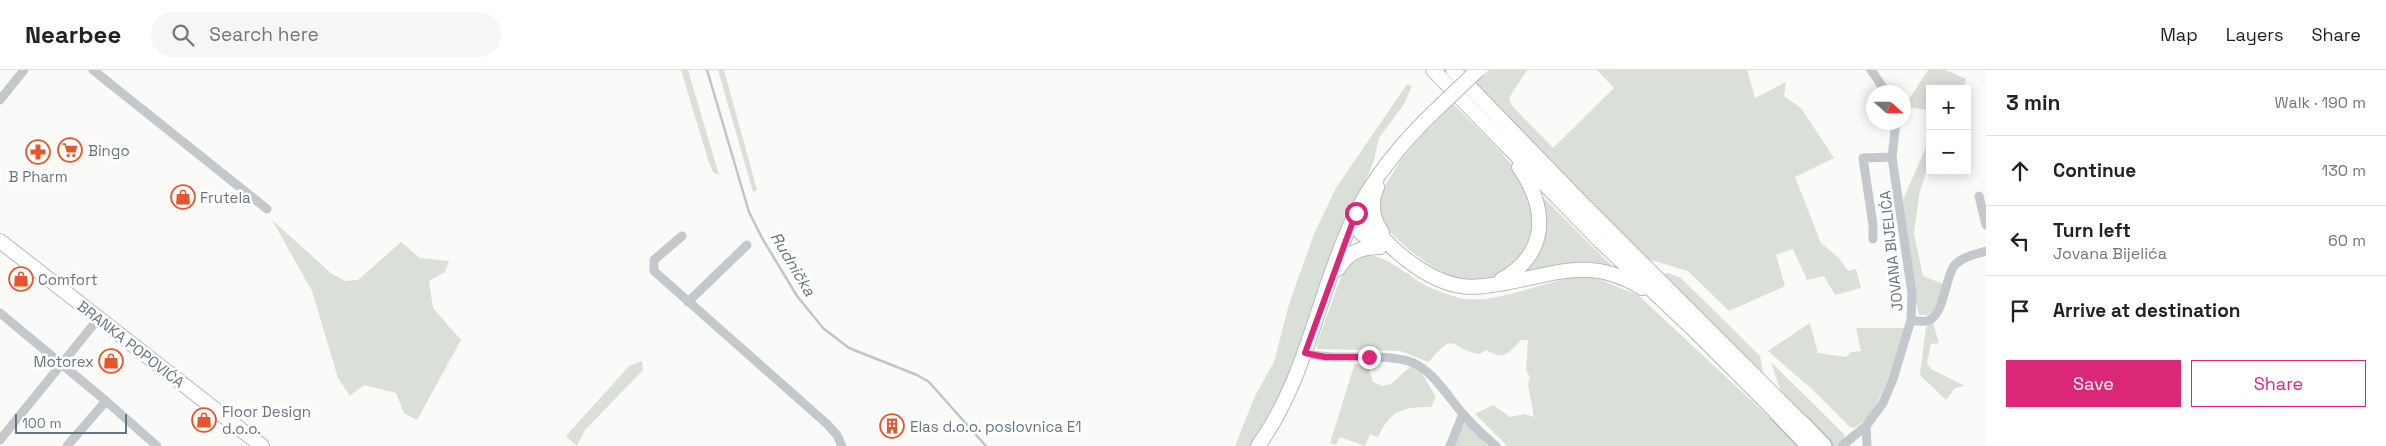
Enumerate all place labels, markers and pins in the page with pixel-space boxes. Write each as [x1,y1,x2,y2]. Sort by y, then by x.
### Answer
supermarket icon: Bingo [57,137,83,163]
pharmacy icon: B Pharm [25,139,51,165]
place label: Bingo [88,141,130,160]
place label: B Pharm [8,167,68,186]
shop icon: Frutela [170,184,196,210]
place label: Frutela [200,188,251,207]
shop icon: Comfort [8,266,34,292]
place label: Comfort [38,270,98,289]
shop icon: Motorex [98,348,124,374]
place label: Motorex [33,352,94,371]
place label: Floor Design d.o.o. [222,402,311,438]
shop icon: Floor Design d.o.o. [191,407,217,433]
building icon: Elas d.o.o. poslovnica E1 [879,413,905,439]
place label: Elas d.o.o. poslovnica E1 [910,417,1082,436]

